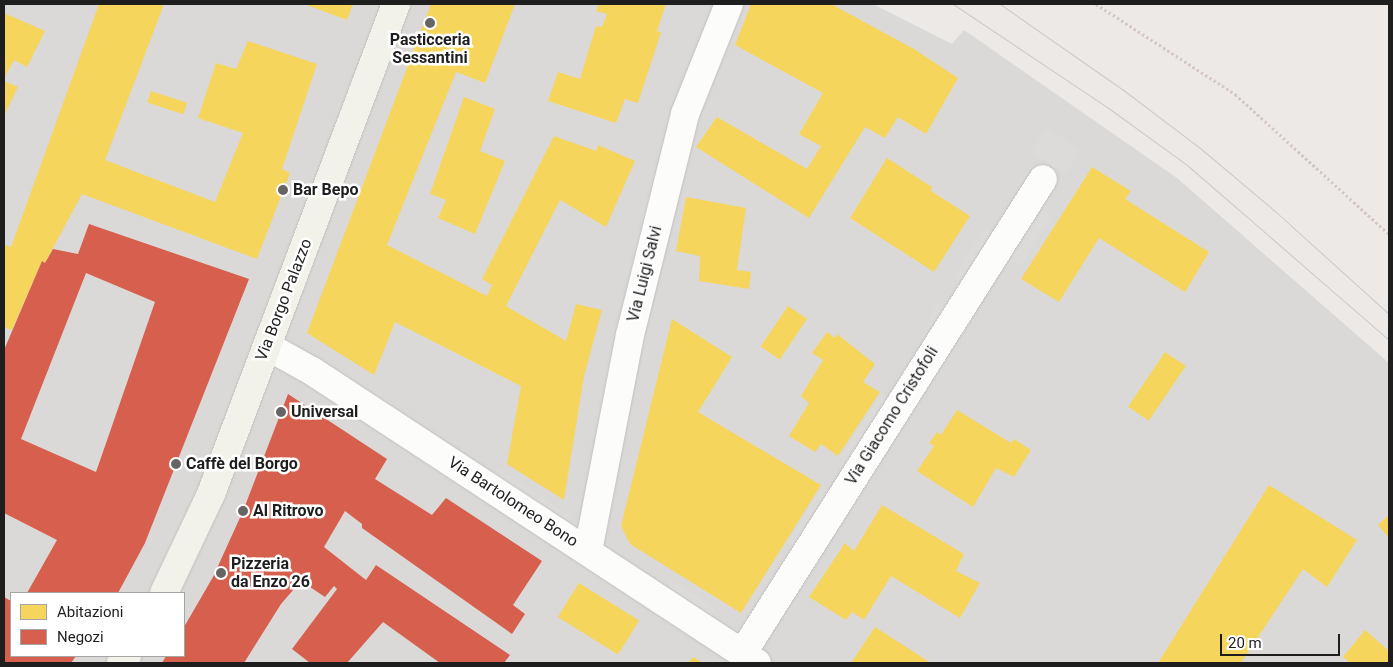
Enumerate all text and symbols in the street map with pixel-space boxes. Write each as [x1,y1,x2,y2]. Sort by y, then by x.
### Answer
marker: Pasticceria Sessantini [424,17,436,29]
place label: Pasticceria Sessantini [390,30,470,68]
place label: Bar Bepo [293,180,358,200]
marker: Bar Bepo [277,184,289,196]
street label: Via Luigi Salvi [624,224,666,324]
street label: Via Borgo Palazzo [252,236,316,364]
street label: Via Giacomo Cristofoli [842,343,942,489]
place label: Universal [291,402,358,422]
marker: Universal [275,406,287,418]
street label: Via Bartolomeo Bono [444,453,582,551]
place label: Caffè del Borgo [186,454,298,474]
marker: Caffè del Borgo [170,458,182,470]
place label: Al Ritrovo [253,501,323,521]
marker: Al Ritrovo [237,505,249,517]
place label: Pizzeria da Enzo 26 [231,554,310,592]
marker: Pizzeria da Enzo 26 [215,567,227,579]
legend [10,592,185,657]
text: Abitazioni [57,603,124,621]
scale bar [1223,624,1343,656]
text: Negozi [57,628,104,646]
text: 20 m [1228,634,1262,652]

